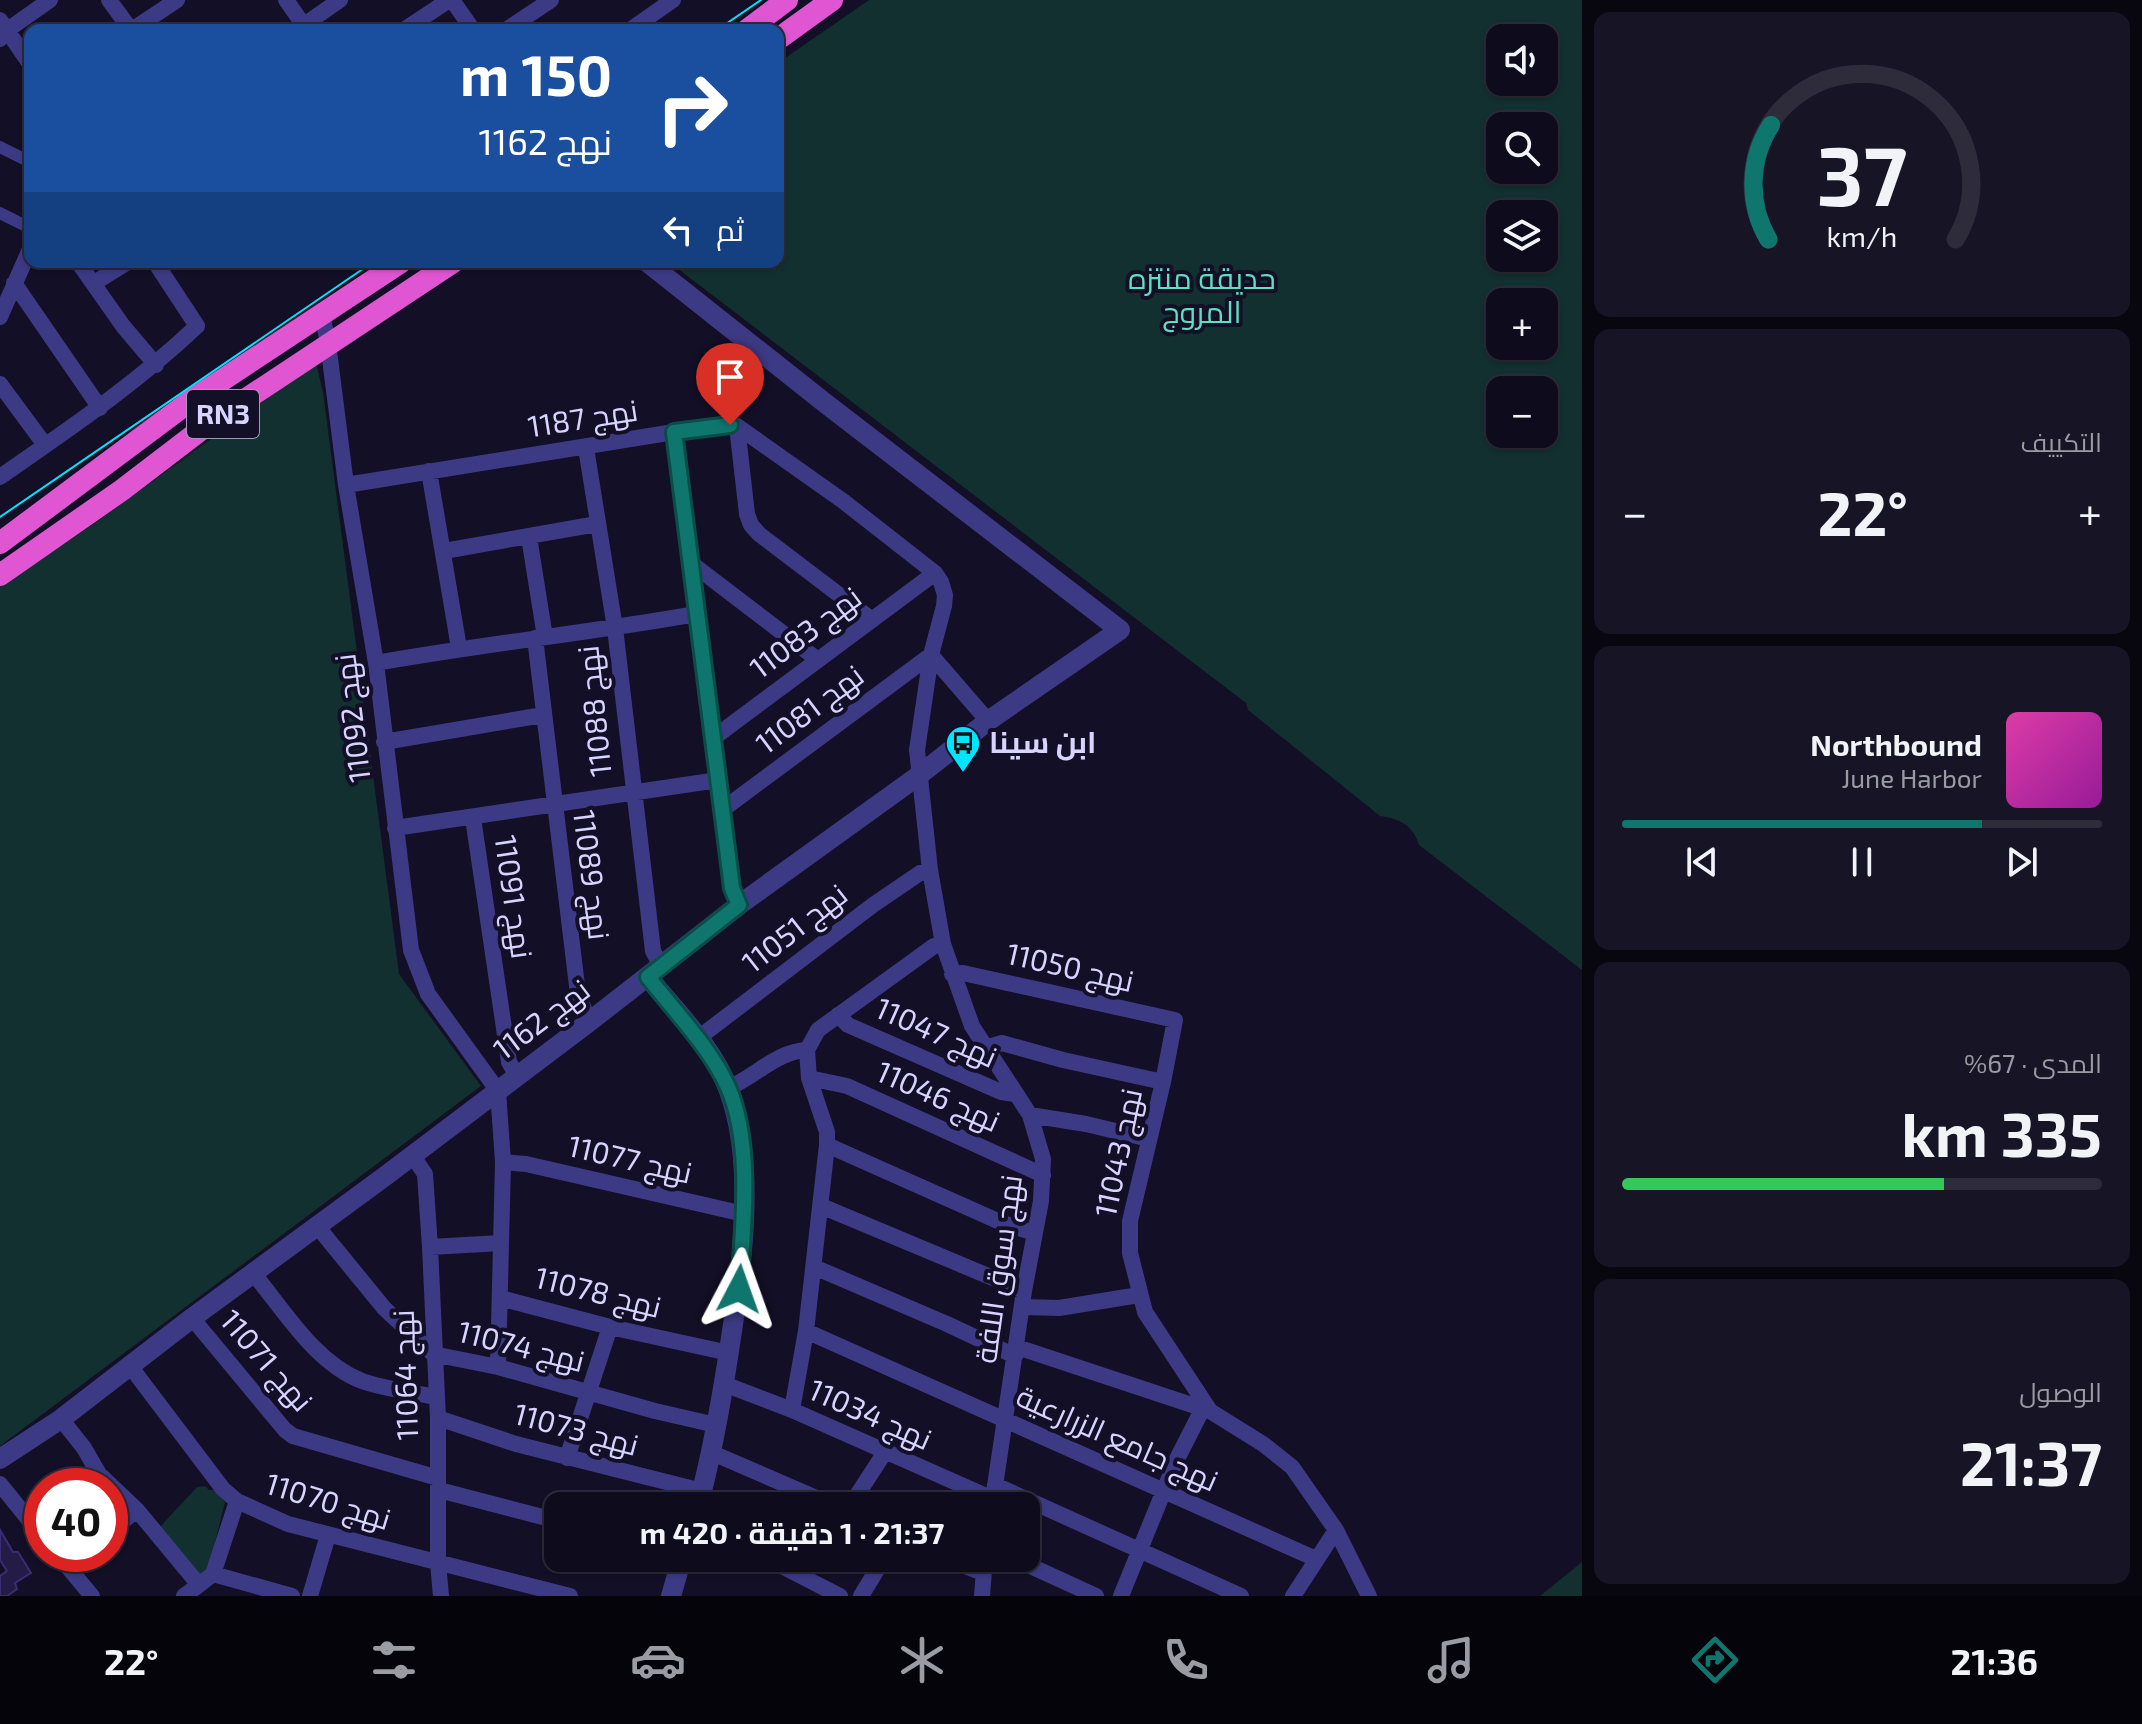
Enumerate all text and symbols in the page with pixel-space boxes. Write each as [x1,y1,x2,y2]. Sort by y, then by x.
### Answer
map controls [1486,24,1558,448]
button: sound [1486,24,1558,96]
text: 150 m [460,40,612,107]
icon: right [640,56,744,160]
button: search [1486,112,1558,184]
text: نهج 1162 [479,119,612,162]
text: 37 [1816,123,1908,223]
button: layers [1486,200,1558,272]
icon: left [656,208,700,252]
text: ثم [716,211,744,247]
text: km/h [1827,219,1897,254]
park label: حديقة منتزه المروج [1128,259,1276,333]
button: + [1486,288,1558,360]
pin [696,343,764,425]
icon: arrive [708,355,752,399]
button: − [1486,376,1558,448]
road number: RN3 [187,390,259,438]
street label: نهج 1187 [525,391,641,447]
text: التكييف [2020,426,2102,457]
text: 22° [1818,476,1908,548]
text: − [1622,485,1648,538]
text: + [2078,485,2102,538]
street label: نهج 11083 [742,578,870,688]
street label: نهج 11088 [568,643,622,779]
street label: نهج 11092 [325,651,381,785]
street label: نهج 11081 [748,656,872,764]
place label: ابن سينا [989,723,1097,761]
bus stop icon: ابن سينا [944,724,982,774]
text: Northbound [1810,726,1982,762]
text: June Harbor [1841,762,1982,793]
street label: نهج 11089 [563,808,619,942]
street label: نهج 11091 [485,833,541,961]
icon: previous [1680,840,1724,884]
icon: pause [1840,840,1884,884]
icon: next [2000,840,2044,884]
street label: نهج 11051 [734,875,856,983]
street label: نهج 11050 [1002,934,1138,1002]
street label: نهج 1162 [486,971,598,1069]
street label: نهج 11047 [869,988,1003,1078]
text: المدى · 67% [1964,1047,2102,1078]
street label: نهج 11046 [870,1052,1006,1142]
street label: نهج 11043 [1086,1085,1152,1221]
text: 335 km [1901,1097,2102,1169]
street label: نهج 11077 [564,1126,696,1194]
street label: نهج سوق اللفة [966,1172,1032,1366]
position arrow [697,1247,781,1331]
street label: نهج 11078 [531,1258,665,1328]
street label: نهج 11071 [211,1302,321,1420]
street label: نهج 11064 [384,1309,428,1441]
street label: نهج 11074 [454,1312,588,1382]
street label: نهج 11034 [802,1370,938,1460]
text: الوصول [2019,1376,2102,1407]
street label: نهج جامع الزرارعية [1010,1377,1224,1501]
street label: نهج 11073 [509,1394,643,1466]
text: 21:37 [1960,1426,2102,1498]
street label: نهج 11070 [261,1464,395,1540]
speed limit sign: 40 [24,1468,128,1572]
text: 21:37 · 1 دقيقة · 420 m [640,1514,944,1550]
icon: filters [366,1632,422,1688]
icon: car [630,1632,686,1688]
icon: climate [894,1632,950,1688]
icon: phone [1158,1632,1214,1688]
icon: music [1423,1632,1479,1688]
icon: directions [1687,1632,1743,1688]
text: 22° [104,1639,158,1682]
text: 21:36 [1951,1639,2038,1682]

